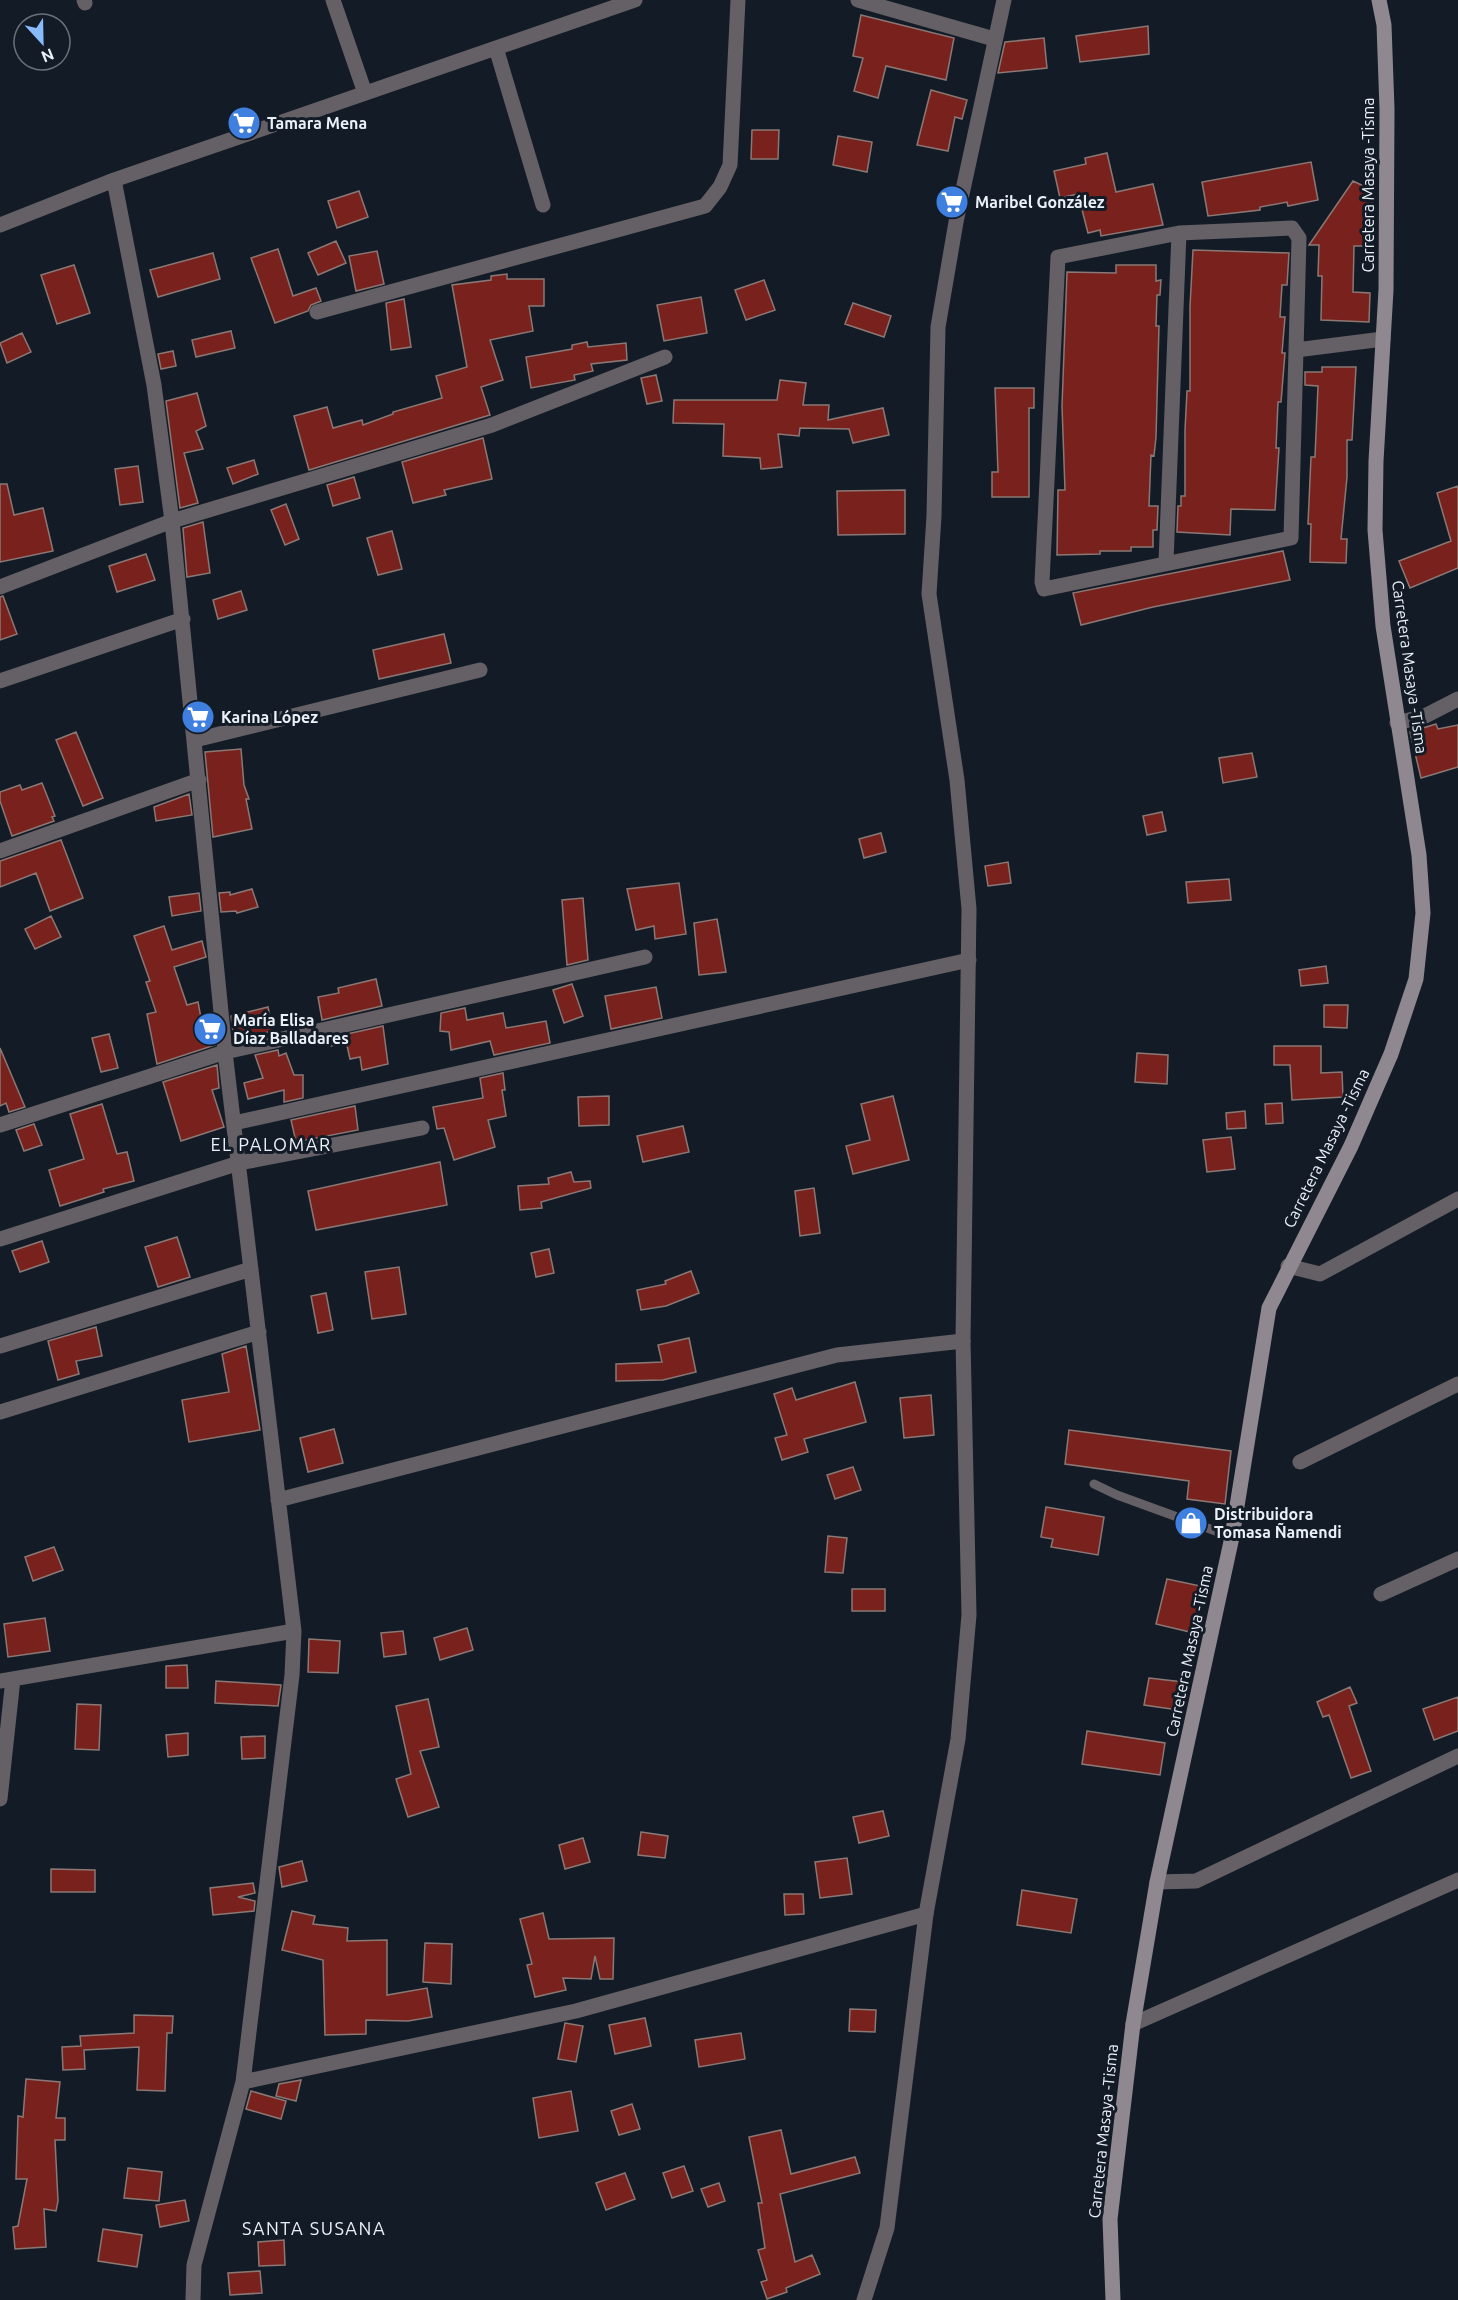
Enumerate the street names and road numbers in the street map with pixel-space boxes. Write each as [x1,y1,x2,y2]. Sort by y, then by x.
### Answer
street label: Carretera Masaya -Tisma [1359,98,1377,272]
street label: Carretera Masaya -Tisma [1389,579,1431,755]
street label: Carretera Masaya -Tisma [1280,1065,1372,1231]
street label: Carretera Masaya -Tisma [1162,1564,1216,1738]
street label: Carretera Masaya -Tisma [1085,2043,1121,2219]

